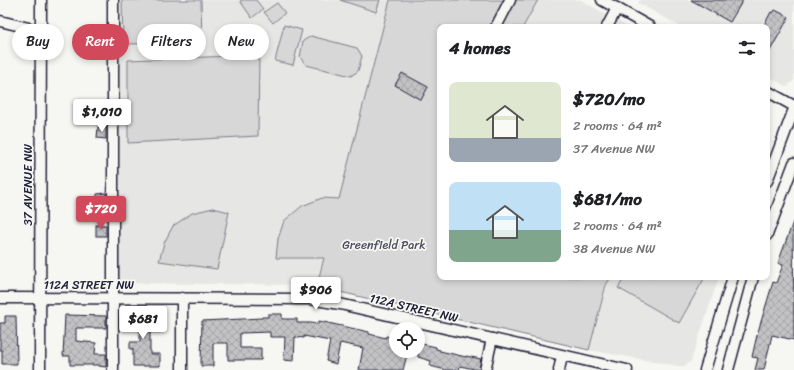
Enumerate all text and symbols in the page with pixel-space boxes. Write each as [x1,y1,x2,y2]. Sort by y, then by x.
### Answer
chip: Buy [12,24,64,60]
chip: Rent [72,24,129,60]
chip: Filters [137,24,206,60]
chip: New [214,24,269,60]
text: 4 homes [449,33,510,63]
icon: filters [736,37,758,59]
text: $720/mo [573,84,645,114]
icon: home [481,98,529,146]
pin: $1,010 [69,99,135,133]
text: $1,010 [82,100,122,123]
text: 2 rooms · 64 m² [573,114,662,137]
text: 37 Avenue NW [573,137,655,160]
street label: 37 AVENUE NW [17,143,39,226]
text: $681/mo [573,184,642,214]
pin: $720 [77,196,125,230]
text: $720 [85,197,117,220]
icon: home [481,198,529,246]
text: 2 rooms · 64 m² [573,214,662,237]
park label: Greenfield Park [342,234,426,256]
text: 38 Avenue NW [573,237,655,260]
street label: 112A STREET NW [44,274,135,296]
pin: $906 [292,277,340,311]
text: $906 [300,278,332,301]
street label: 112A STREET NW [367,287,461,329]
pin: $681 [119,306,167,340]
text: $681 [128,307,158,330]
map controls [389,322,425,358]
button: locate [389,322,425,358]

